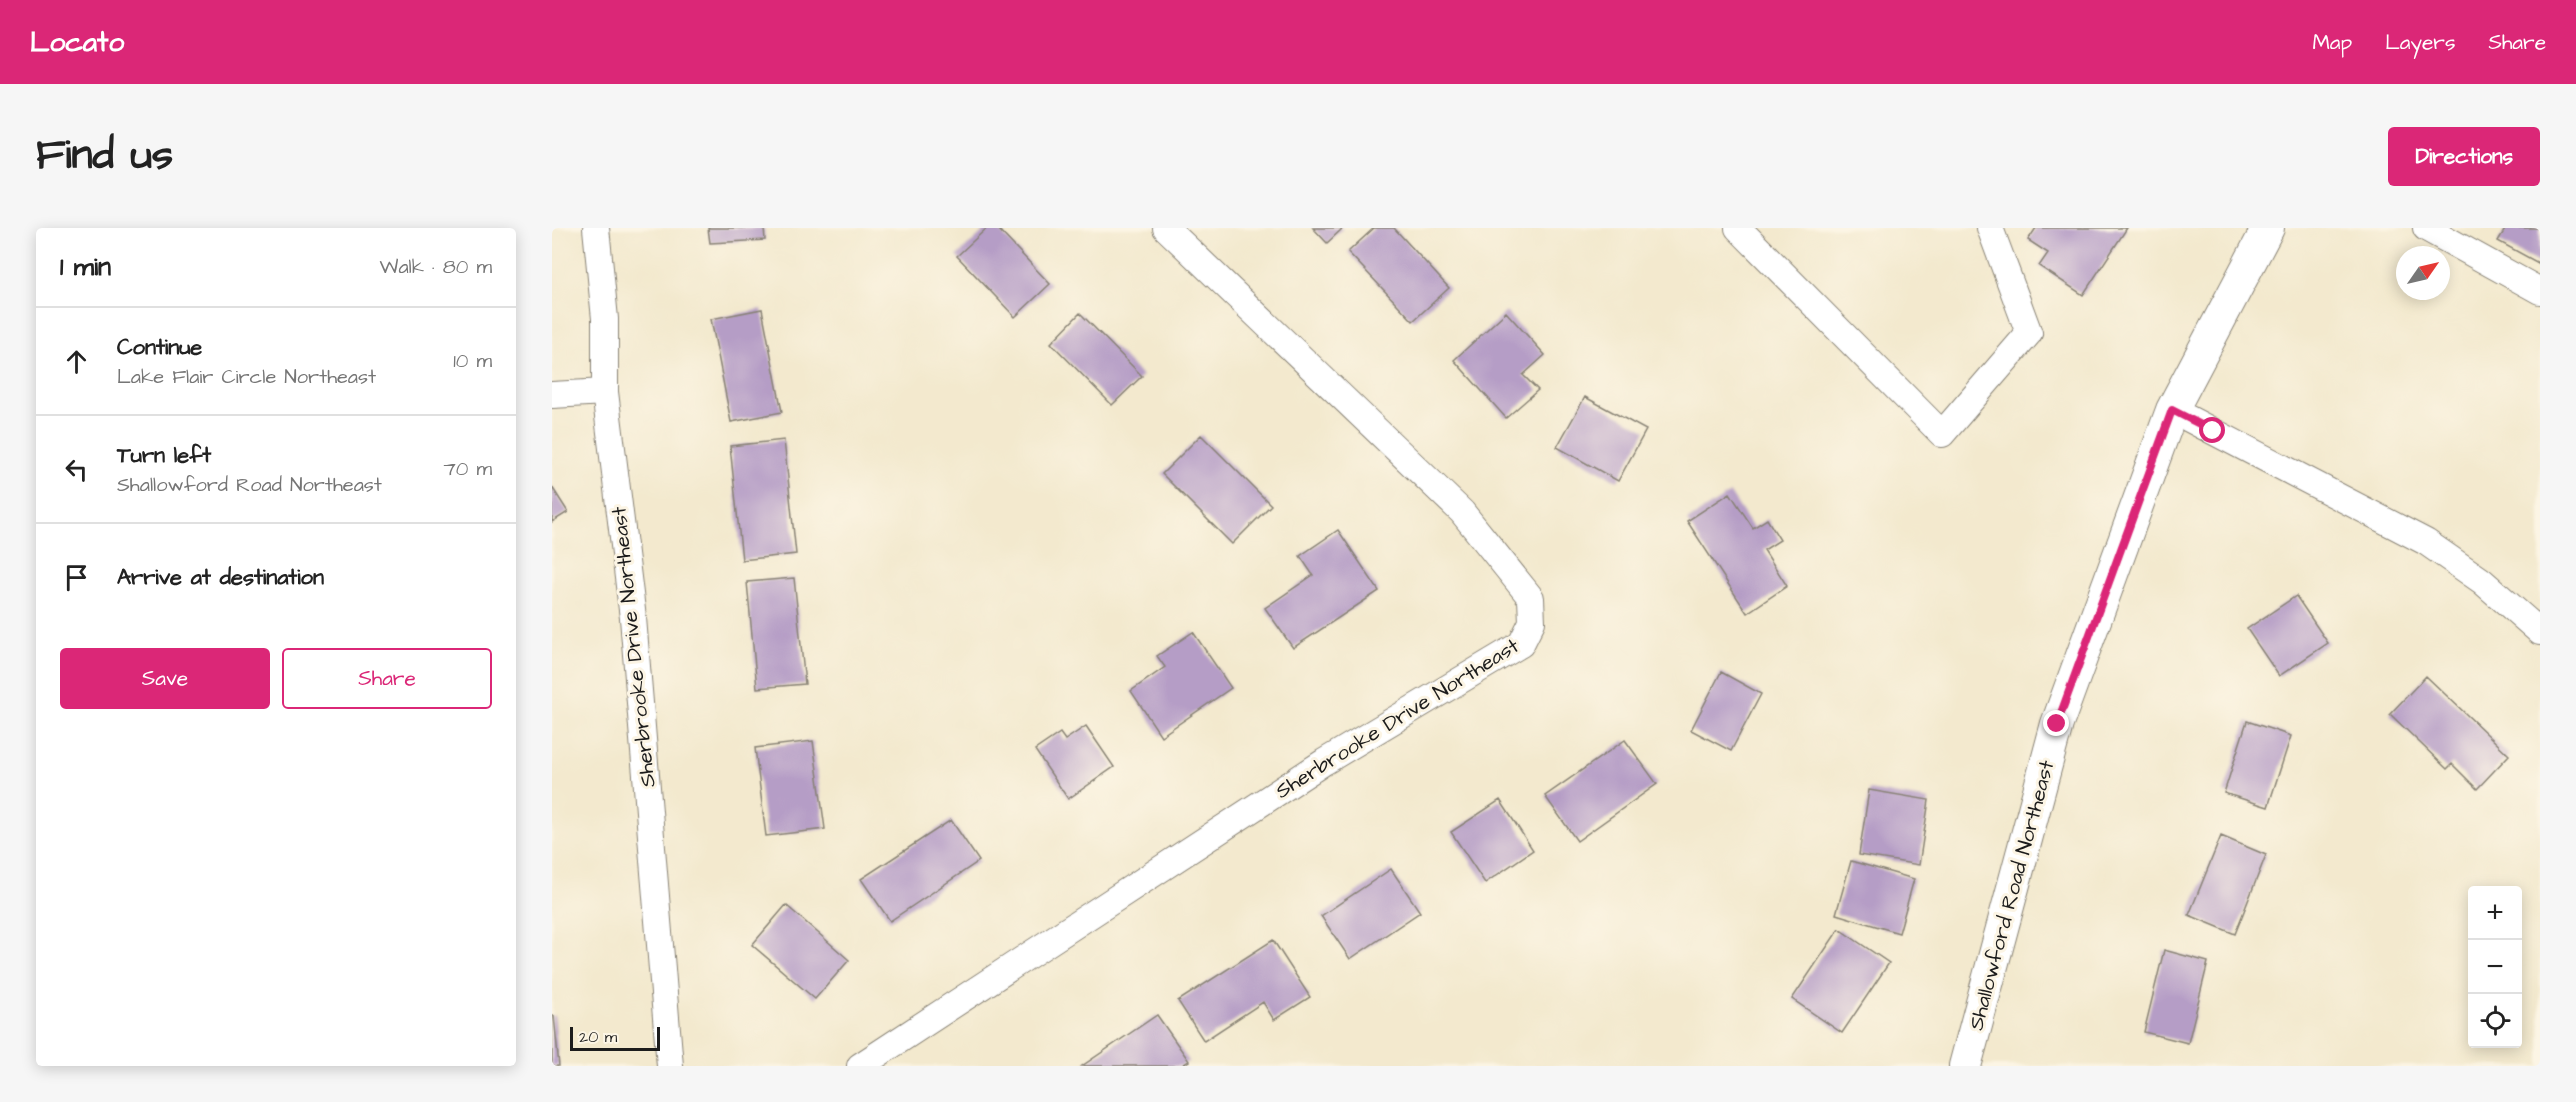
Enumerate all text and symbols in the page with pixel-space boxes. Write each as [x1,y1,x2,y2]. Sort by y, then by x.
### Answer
text: Locato [30,23,124,62]
text: Map [2312,28,2352,57]
text: Layers [2385,28,2455,57]
text: Share [2488,28,2546,57]
text: Find us [36,127,173,185]
button: Directions [2388,127,2540,186]
north arrow [2396,246,2450,300]
text: 1 min [60,249,111,285]
text: Walk · 80 m [380,253,492,281]
text: Continue [117,332,202,363]
icon: ahead [60,345,93,378]
text: 10 m [453,347,492,375]
text: Lake Flair Circle Northeast [117,363,376,391]
route start [2199,417,2225,443]
text: Turn left [117,440,211,471]
icon: left [60,453,93,486]
text: 70 m [444,455,492,483]
text: Shallowford Road Northeast [117,471,382,499]
street label: Sherbrooke Drive Northeast [604,505,663,789]
icon: arrive [60,561,93,594]
text: Arrive at destination [117,562,324,593]
street label: Sherbrooke Drive Northeast [1270,631,1525,805]
button: Save [60,648,270,709]
button: Share [282,648,492,709]
route end [2043,710,2069,736]
street label: Shallowford Road Northeast [1961,757,2062,1033]
map controls [2468,886,2522,1048]
button: + [2468,886,2522,940]
button: − [2468,940,2522,994]
button: locate [2468,994,2522,1048]
scale bar [570,1024,660,1052]
text: 20 m [579,1026,617,1048]

